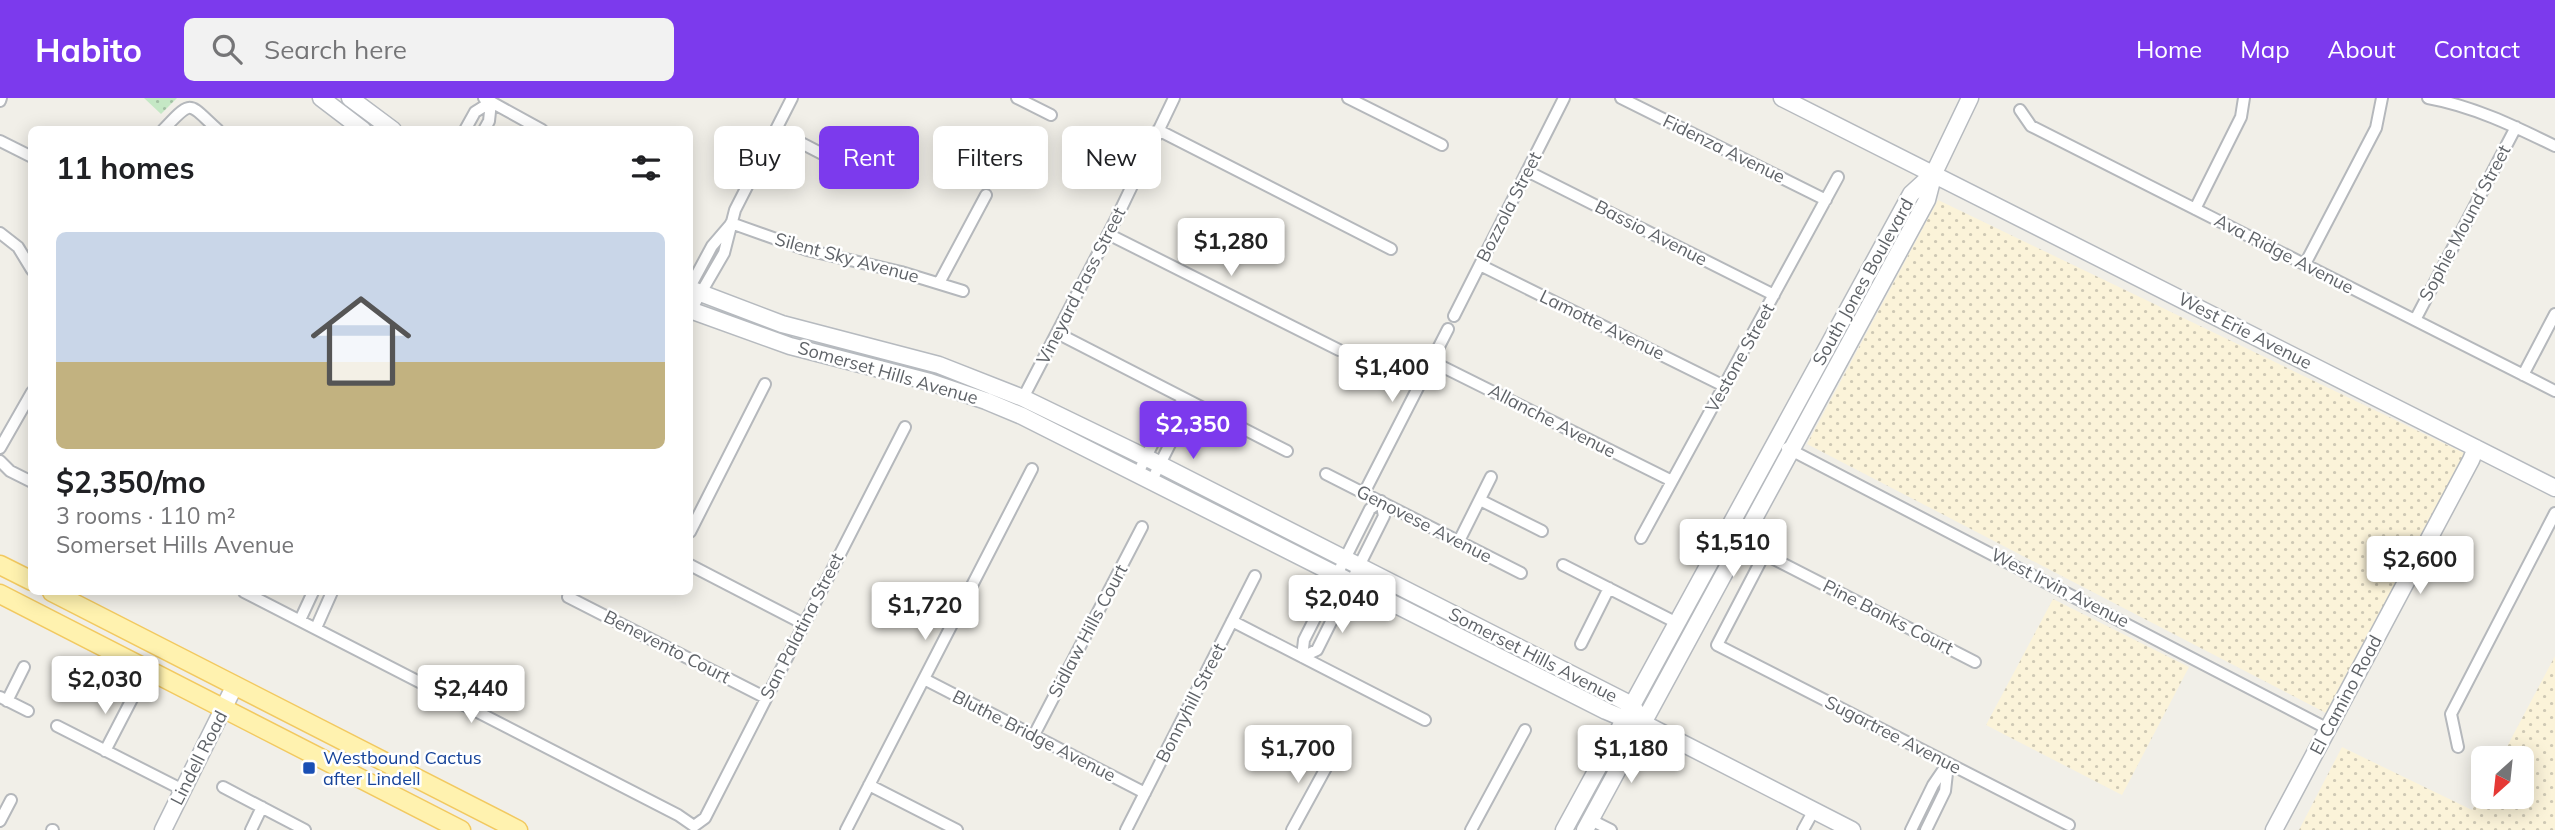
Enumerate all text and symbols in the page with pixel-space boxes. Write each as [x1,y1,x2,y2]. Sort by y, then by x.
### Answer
search box [184,18,674,81]
text: Habito [35,29,142,70]
icon: search [208,30,246,68]
text: Search here [264,33,407,66]
text: Home [2136,34,2202,64]
text: Map [2240,34,2290,64]
text: About [2328,34,2396,64]
text: Contact [2434,34,2520,64]
street label: Fidenza Avenue [1659,109,1789,188]
chip: Buy [714,126,805,189]
chip: Rent [819,126,919,189]
chip: Filters [933,126,1048,189]
chip: New [1062,126,1161,189]
street label: Sophie Mound Street [2414,141,2515,305]
street label: Bozzola Street [1471,148,1546,266]
text: 11 homes [56,149,195,187]
icon: filters [627,149,665,187]
street label: Bassio Avenue [1591,194,1711,271]
street label: South Jones Boulevard [1807,194,1918,369]
street label: Vineyard Pass Street [1031,203,1130,368]
street label: Ava Ridge Avenue [2211,209,2358,299]
pin: $1,280 [1174,218,1288,278]
text: $1,280 [1194,226,1268,255]
street label: Silent Sky Avenue [773,227,922,288]
icon: home [298,278,424,404]
street label: Lamotte Avenue [1536,284,1668,365]
street label: West Erie Avenue [2174,287,2316,374]
street label: Vestone Street [1700,299,1779,416]
street label: Somerset Hills Avenue [795,336,981,409]
pin: $1,400 [1335,344,1449,404]
text: $1,400 [1355,352,1429,381]
street label: Allanche Avenue [1485,379,1620,463]
pin: $2,350 [1136,402,1250,461]
text: $2,350 [1156,409,1230,438]
text: $2,350/mo [56,463,206,501]
street label: Genovese Avenue [1353,479,1496,568]
text: 3 rooms · 110 m² [56,501,236,530]
pin: $1,510 [1676,519,1790,579]
text: $1,510 [1696,527,1770,556]
text: Somerset Hills Avenue [56,530,294,559]
pin: $2,600 [2363,536,2477,596]
street label: West Irvin Avenue [1987,543,2133,632]
text: $2,600 [2383,544,2457,573]
street label: San Palatina Street [755,549,848,703]
street label: Sidlaw Hills Court [1043,560,1132,701]
street label: Pine Banks Court [1819,574,1957,659]
pin: $2,040 [1285,575,1399,635]
pin: $1,720 [868,582,982,642]
text: $2,040 [1305,583,1379,612]
text: $1,720 [888,590,962,619]
street label: Somerset Hills Avenue [1445,602,1621,707]
street label: Benevento Court [600,605,734,688]
street label: El Camino Road [2304,631,2387,758]
street label: Bonnyhill Street [1151,639,1231,766]
pin: $2,030 [48,656,162,716]
text: $2,030 [68,664,142,693]
pin: $2,440 [414,666,528,725]
text: $2,440 [434,673,508,702]
street label: Bluthe Bridge Avenue [949,684,1120,787]
street label: Sugartree Avenue [1821,690,1965,779]
street label: Lindell Road [165,707,232,809]
pin: $1,700 [1241,726,1355,785]
pin: $1,180 [1574,726,1688,785]
text: $1,700 [1261,733,1335,762]
text: $1,180 [1594,733,1668,762]
place label: Westbound Cactus after Lindell [323,746,482,790]
north arrow [2471,746,2534,808]
map controls [2471,746,2534,809]
marker: Westbound Cactus after Lindell [301,760,317,776]

